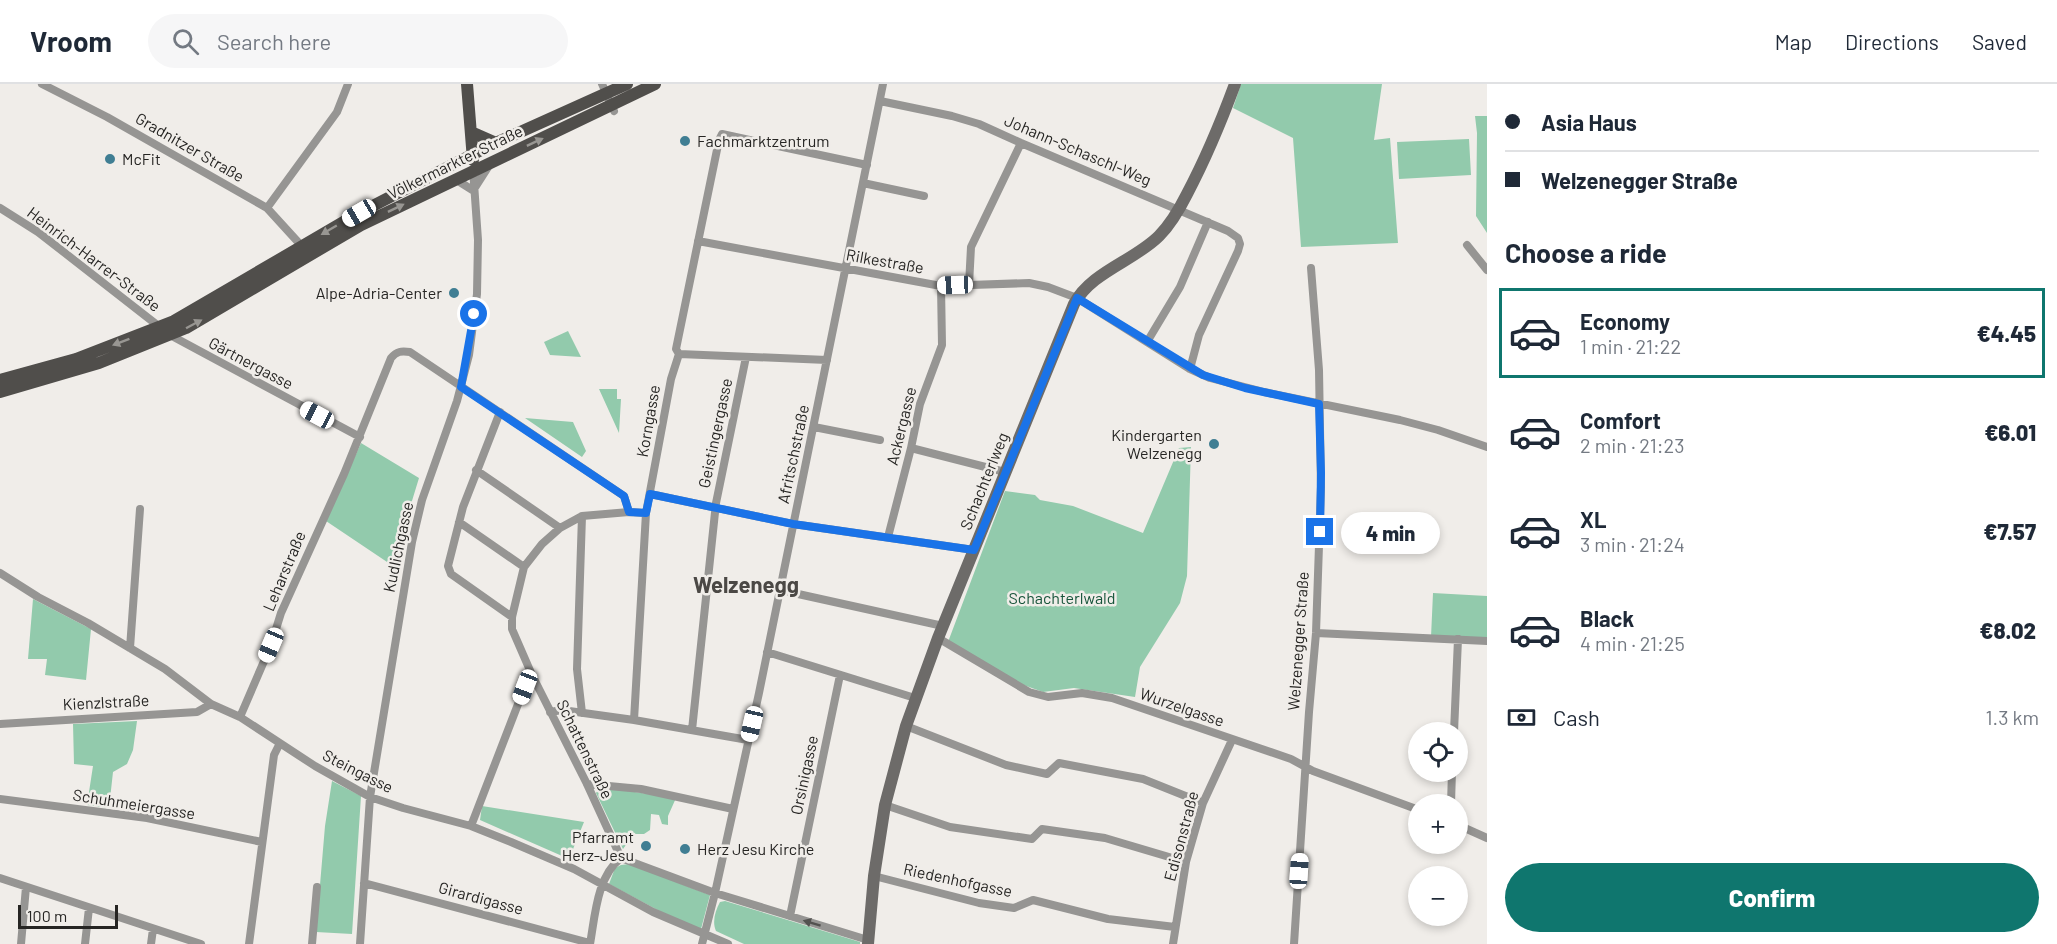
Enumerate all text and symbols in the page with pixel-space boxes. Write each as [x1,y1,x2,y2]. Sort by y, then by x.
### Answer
search box [148,14,568,68]
text: Vroom [30,24,112,58]
icon: search [169,25,202,58]
text: Search here [217,28,331,54]
text: Map [1775,29,1812,54]
text: Directions [1845,29,1939,54]
text: Saved [1972,29,2027,54]
street label: Gradnitzer Straße [133,108,248,185]
text: Asia Haus [1541,109,1637,135]
street label: Johann-Schaschl-Weg [1002,110,1154,189]
street label: Völkermarkter Straße [384,121,525,203]
place label: Fachmarktzentrum [697,131,830,150]
marker: Fachmarktzentrum [678,134,692,148]
one-way arrow [526,137,543,146]
place label: McFit [122,149,161,168]
marker: McFit [103,152,117,166]
text: Welzenegger Straße [1541,167,1738,193]
car [339,196,379,230]
street label: Heinrich-Harrer-Straße [24,202,165,315]
one-way arrow [387,204,404,213]
one-way arrow [320,225,337,235]
text: Choose a ride [1505,236,1667,268]
street label: Rilkestraße [845,244,925,277]
car [937,275,973,295]
place label: Alpe-Adria-Center [316,283,442,302]
marker: Alpe-Adria-Center [447,286,461,300]
route start [460,300,487,327]
icon: car [1508,306,1562,360]
text: Economy [1580,308,1670,334]
one-way arrow [185,319,202,329]
text: €4.45 [1977,320,2036,346]
street label: Gärtnergasse [206,332,297,393]
text: 1 min · 21:22 [1580,334,1681,358]
one-way arrow [112,338,130,347]
street label: Geistingergasse [694,376,735,490]
street label: Korngasse [632,383,663,459]
street label: Ackergasse [882,385,919,467]
car [297,399,337,431]
street label: Afritschstraße [773,403,812,505]
icon: car [1508,405,1562,459]
text: Comfort [1580,407,1661,433]
text: €6.01 [1984,419,2036,445]
place label: Kindergarten Welzenegg [1111,425,1202,462]
street label: Schachterlweg [955,429,1012,532]
text: 2 min · 21:23 [1580,433,1684,457]
marker: Kindergarten Welzenegg [1207,437,1221,451]
street label: Kudlichgasse [379,500,416,594]
icon: car [1508,504,1562,558]
text: XL [1580,506,1606,532]
callout: 4 min [1341,511,1440,553]
route end [1306,518,1333,545]
text: €7.57 [1984,518,2036,544]
text: 4 min [1366,521,1415,545]
street label: Leharstraße [258,528,309,614]
text: 3 min · 21:24 [1580,532,1685,556]
district label: Welzenegg [693,571,799,597]
street label: Welzenegger Straße [1283,571,1312,711]
park label: Schachterlwald [1009,588,1115,607]
icon: car [1508,603,1562,657]
text: Black [1580,605,1634,631]
text: €8.02 [1980,617,2036,643]
car [256,625,286,665]
text: 4 min · 21:25 [1580,631,1685,655]
car [510,667,540,707]
street label: Wurzelgasse [1137,683,1227,730]
street label: Kienzlstraße [62,690,150,713]
street label: Schattenstraße [553,696,618,801]
icon: cash [1505,701,1538,734]
car [739,704,765,744]
text: Cash [1553,704,1600,730]
text: 1.3 km [1986,705,2039,729]
map controls [1408,722,1468,926]
button: locate [1408,722,1468,782]
street label: Orsinigasse [786,733,821,816]
street label: Steingasse [320,745,397,796]
street label: Schuhmeiergasse [71,784,197,823]
street label: Edisonstraße [1159,789,1202,883]
button: + [1408,794,1468,854]
place label: Pfarramt Herz-Jesu [562,827,634,864]
marker: Pfarramt Herz-Jesu [639,839,653,853]
place label: Herz Jesu Kirche [697,839,814,858]
marker: Herz Jesu Kirche [678,842,692,856]
car [1289,852,1309,890]
street label: Riedenhofgasse [902,859,1014,900]
button: Confirm [1505,863,2039,932]
button: − [1408,866,1468,926]
street label: Girardigasse [437,877,526,918]
scale bar [18,902,118,930]
text: 100 m [27,906,67,925]
one-way arrow [803,918,821,927]

